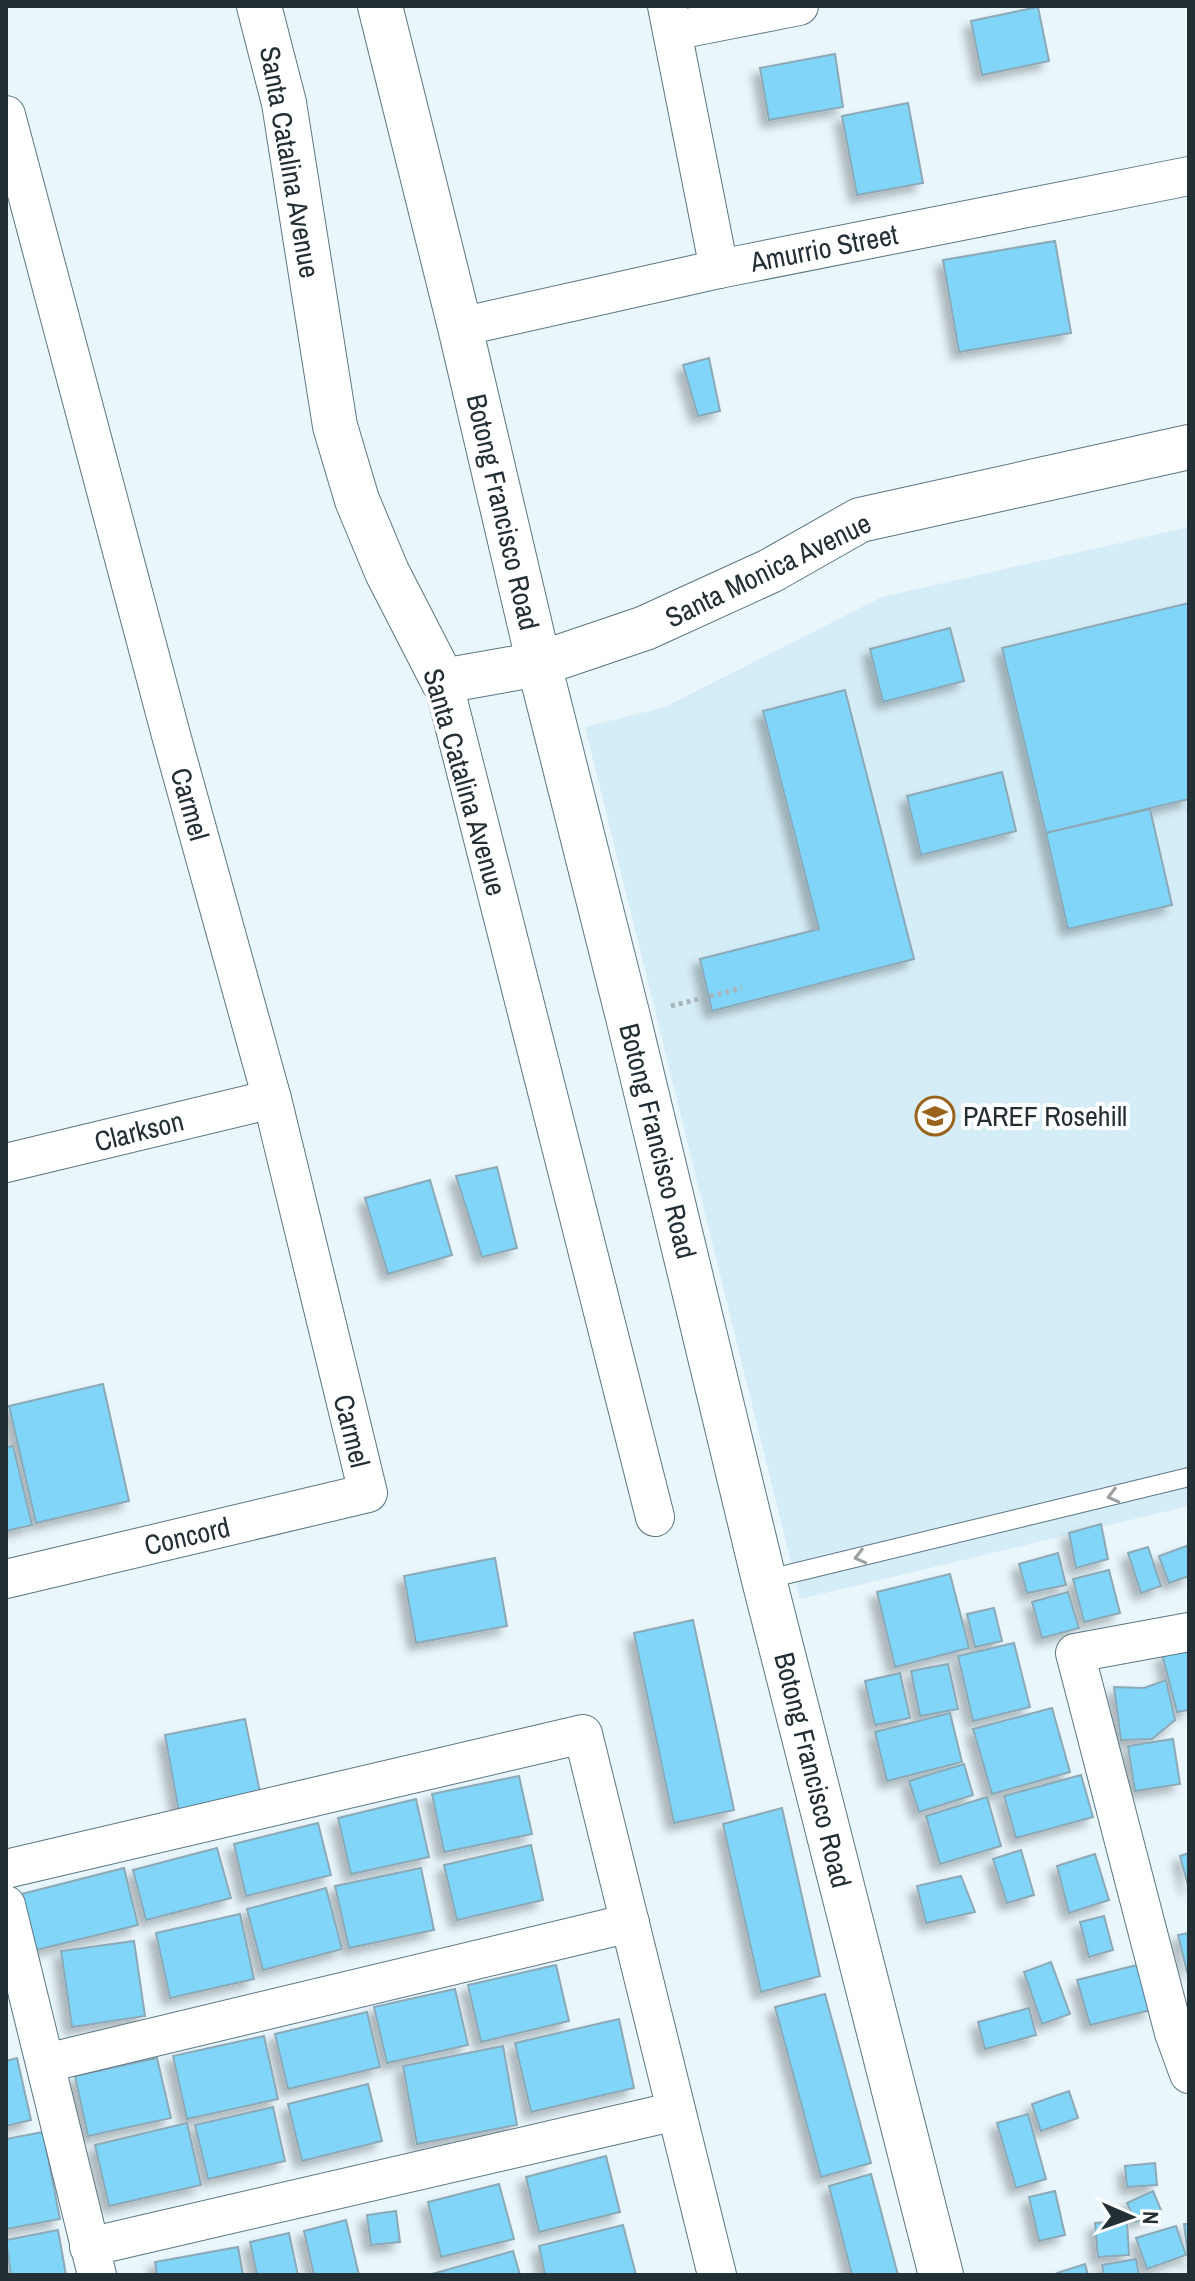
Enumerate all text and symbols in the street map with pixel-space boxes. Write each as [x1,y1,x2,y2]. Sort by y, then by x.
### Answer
street label: Santa Catalina Avenue [251,43,329,281]
street label: Amurrio Street [746,215,901,281]
street label: Botong Francisco Road [457,390,549,634]
street label: Santa Monica Avenue [659,504,877,636]
street label: Santa Catalina Avenue [414,664,516,900]
street label: Carmel [162,763,218,845]
street label: Botong Francisco Road [610,1019,706,1263]
school or university icon: PAREF Rosehill [914,1095,956,1137]
place label: PAREF Rosehill [963,1097,1127,1135]
street label: Clarkson [90,1102,188,1160]
street label: Carmel [325,1391,379,1471]
one-way arrow [1107,1486,1121,1503]
street label: Concord [140,1508,234,1564]
one-way arrow [854,1547,868,1564]
street label: Botong Francisco Road [765,1648,861,1892]
north arrow [1091,2177,1171,2257]
text: N [1136,2211,1166,2225]

